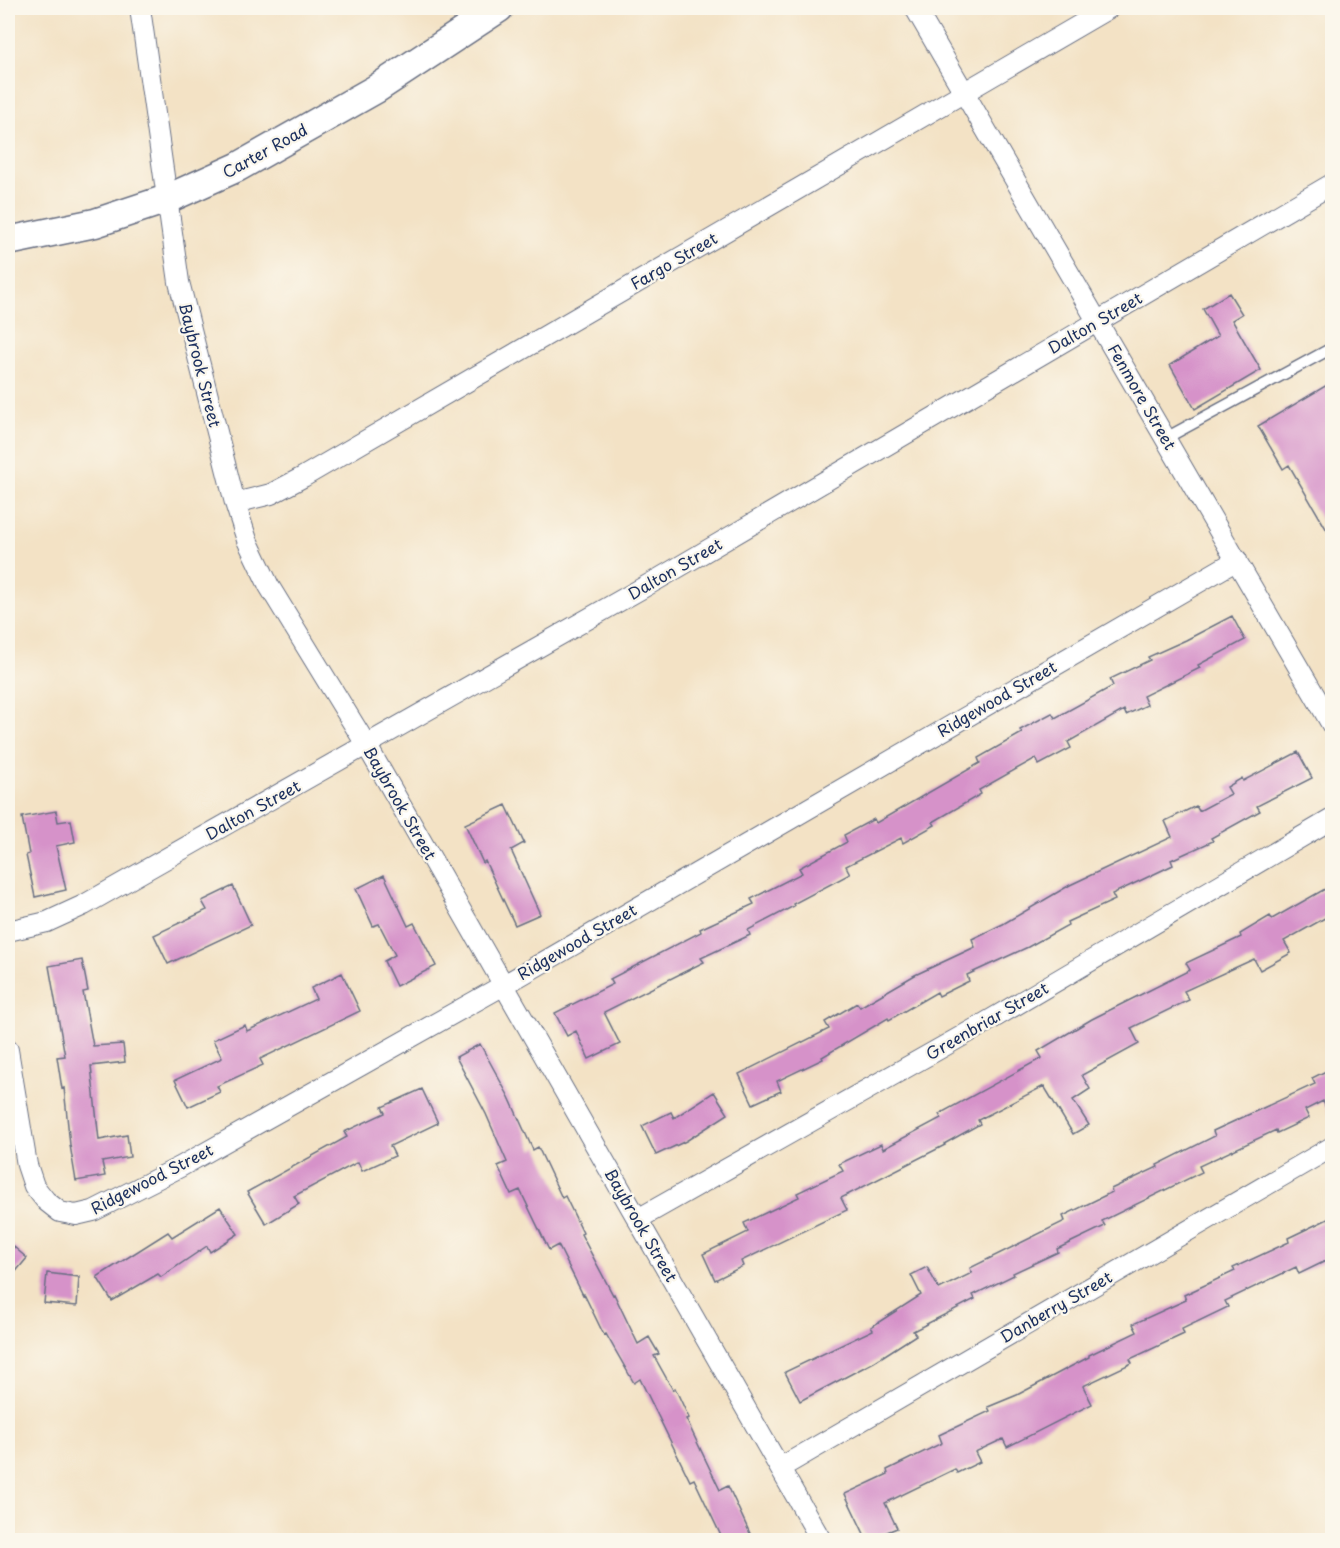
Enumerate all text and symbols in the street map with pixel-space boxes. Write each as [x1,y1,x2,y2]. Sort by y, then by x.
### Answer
street label: Carter Road [218,117,311,183]
street label: Fargo Street [625,225,722,295]
street label: Dalton Street [1043,285,1147,359]
street label: Baybrook Street [174,300,228,430]
street label: Fenmore Street [1103,339,1183,454]
street label: Dalton Street [623,531,727,605]
street label: Ridgewood Street [932,654,1061,742]
street label: Baybrook Street [359,741,443,864]
street label: Dalton Street [201,773,305,845]
street label: Ridgewood Street [512,897,641,985]
street label: Greenbriar Street [921,975,1053,1065]
street label: Ridgewood Street [86,1137,217,1219]
street label: Baybrook Street [600,1163,684,1286]
street label: Danberry Street [995,1264,1116,1348]

